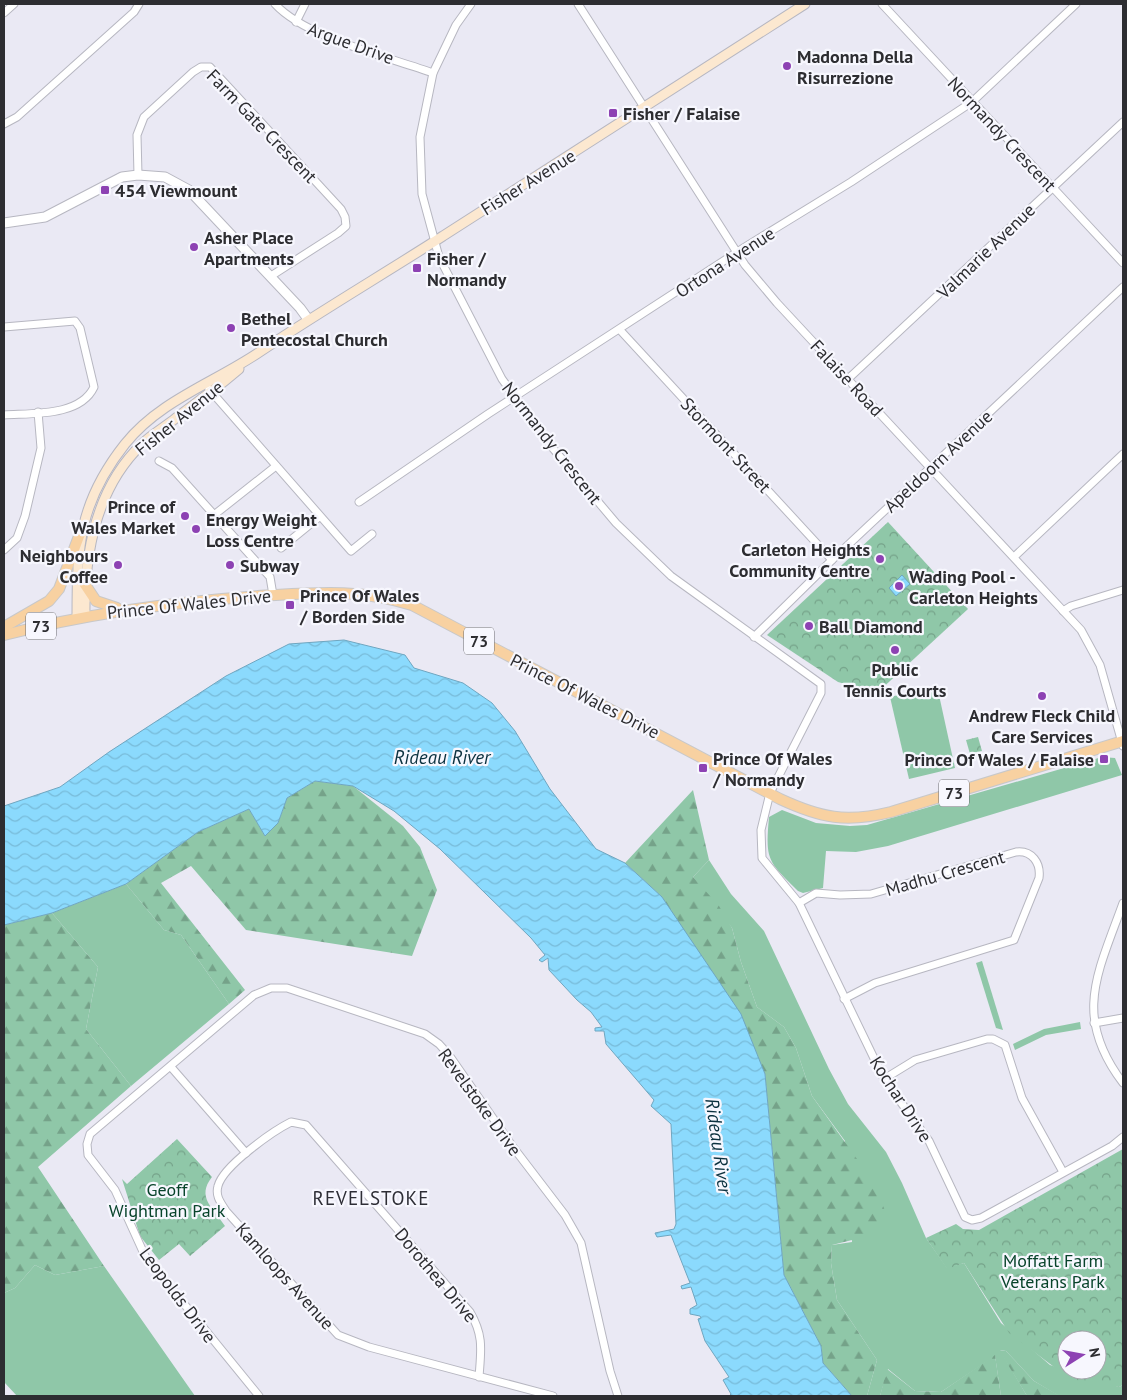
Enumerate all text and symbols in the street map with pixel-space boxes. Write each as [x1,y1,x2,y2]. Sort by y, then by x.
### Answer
street label: Argue Drive [305,17,397,69]
place label: Madonna Della Risurrezione [797,45,913,89]
marker: Madonna Della Risurrezione [781,60,793,72]
street label: Farm Gate Crescent [202,64,322,188]
street label: Normandy Crescent [943,72,1061,196]
place label: Fisher / Falaise [623,102,740,125]
marker: Fisher / Falaise [607,107,619,119]
street label: Fisher Avenue [476,144,580,220]
place label: 454 Viewmount [115,179,238,202]
marker: 454 Viewmount [99,184,111,196]
street label: Valmarie Avenue [931,198,1040,304]
street label: Ortona Avenue [671,221,779,303]
place label: Asher Place Apartments [204,226,294,270]
marker: Asher Place Apartments [188,241,200,253]
place label: Fisher / Normandy [427,247,507,291]
marker: Fisher / Normandy [411,262,423,274]
place label: Bethel Pentecostal Church [241,307,388,351]
marker: Bethel Pentecostal Church [225,322,237,334]
street label: Falaise Road [806,335,888,421]
street label: Fisher Avenue [130,375,228,461]
street label: Normandy Crescent [497,377,607,509]
street label: Stormont Street [676,392,776,498]
street label: Apeldoorn Avenue [879,405,997,517]
place label: Prince of Wales Market [71,495,176,539]
place label: Energy Weight Loss Centre [206,508,317,552]
marker: Prince of Wales Market [179,510,191,522]
marker: Energy Weight Loss Centre [190,523,202,535]
place label: Carleton Heights Community Centre [729,538,870,582]
place label: Neighbours Coffee [20,544,108,588]
marker: Carleton Heights Community Centre [874,553,886,565]
place label: Subway [240,554,300,577]
marker: Neighbours Coffee [112,559,124,571]
marker: Subway [224,559,236,571]
place label: Wading Pool - Carleton Heights [909,565,1038,609]
marker: Wading Pool - Carleton Heights [893,580,905,592]
street label: Prince Of Wales Drive [106,584,272,624]
place label: Prince Of Wales / Borden Side [299,584,420,628]
marker: Prince Of Wales / Borden Side [284,599,296,611]
road number: 73 [26,612,56,640]
place label: Ball Diamond [819,615,923,638]
marker: Ball Diamond [803,620,815,632]
road number: 73 [464,627,494,654]
marker: Public Tennis Courts [889,644,901,656]
street label: Prince Of Wales Drive [506,648,664,744]
place label: Public Tennis Courts [844,658,947,702]
marker: Andrew Fleck Child Care Services [1036,690,1048,702]
place label: Andrew Fleck Child Care Services [969,704,1115,748]
water label: Rideau River [394,745,492,769]
place label: Prince Of Wales / Normandy [712,747,833,791]
place label: Prince Of Wales / Falaise [904,748,1094,771]
marker: Prince Of Wales / Falaise [1098,753,1110,765]
marker: Prince Of Wales / Normandy [697,762,709,774]
road number: 73 [939,780,969,806]
street label: Madhu Crescent [883,845,1007,901]
street label: Revelstoke Drive [433,1044,527,1160]
street label: Kochar Drive [865,1052,937,1146]
water label: Rideau River [700,1097,738,1197]
park label: Geoff Wightman Park [109,1178,226,1222]
district label: REVELSTOKE [313,1186,429,1210]
street label: Kamloops Avenue [231,1218,339,1334]
street label: Dorothea Drive [390,1223,482,1327]
street label: Leopolds Drive [135,1243,221,1347]
park label: Moffatt Farm Veterans Park [1000,1249,1105,1293]
north arrow [1057,1330,1107,1380]
text: N [1085,1346,1104,1359]

